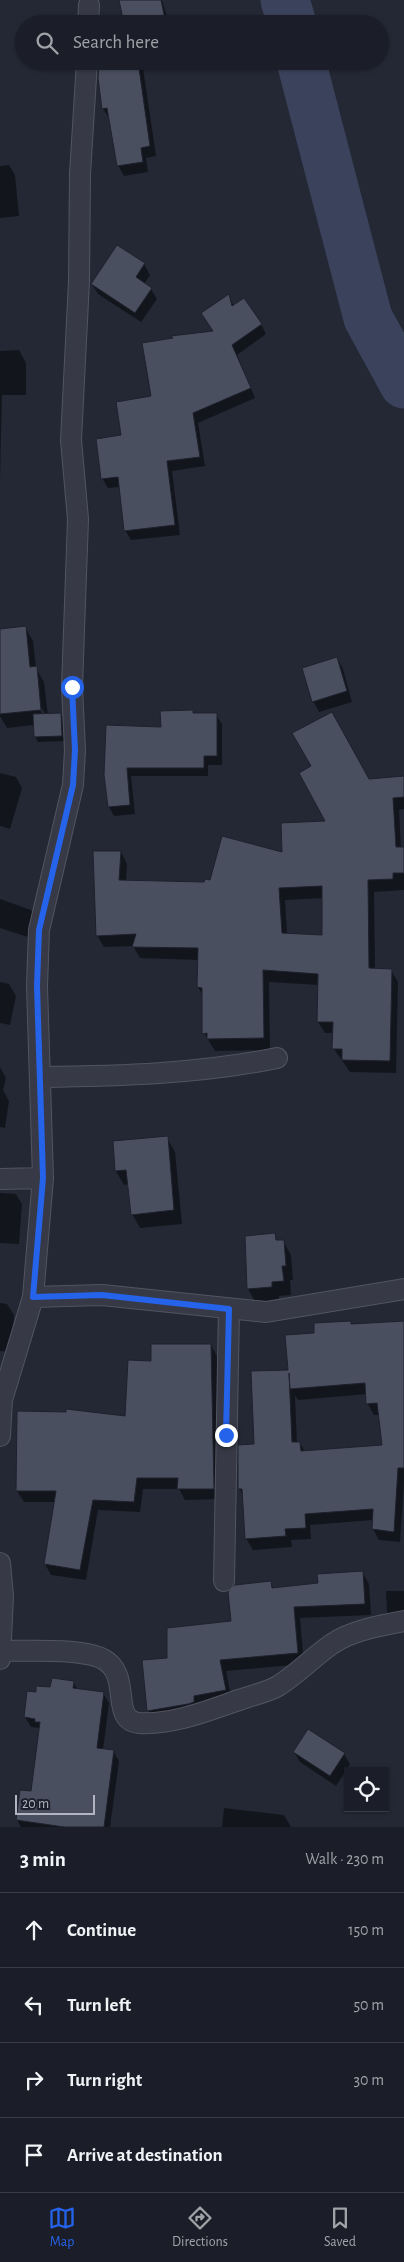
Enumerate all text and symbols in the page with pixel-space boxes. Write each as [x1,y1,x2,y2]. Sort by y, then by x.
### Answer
search box [15,15,389,70]
icon: search [33,29,61,57]
text: Search here [73,33,159,52]
route start [61,676,84,699]
route end [215,1424,238,1447]
map controls [344,1767,389,1812]
button: locate [344,1767,389,1812]
scale bar [15,1792,95,1815]
text: 20 m [22,1797,49,1811]
text: 3 min [20,1849,66,1870]
text: Walk · 230 m [305,1851,384,1867]
icon: ahead [20,1916,48,1944]
text: Continue [67,1921,136,1940]
text: 150 m [348,1922,384,1938]
icon: left [20,1991,48,2019]
text: Turn left [67,1996,131,2015]
text: 50 m [353,1997,384,2013]
icon: right [20,2066,48,2094]
text: Turn right [67,2071,142,2090]
text: 30 m [354,2072,384,2088]
icon: arrive [20,2141,48,2169]
text: Arrive at destination [67,2146,223,2165]
tab: Map [48,2204,76,2251]
tab: Directions [172,2204,228,2251]
tab: Saved [324,2204,356,2251]

